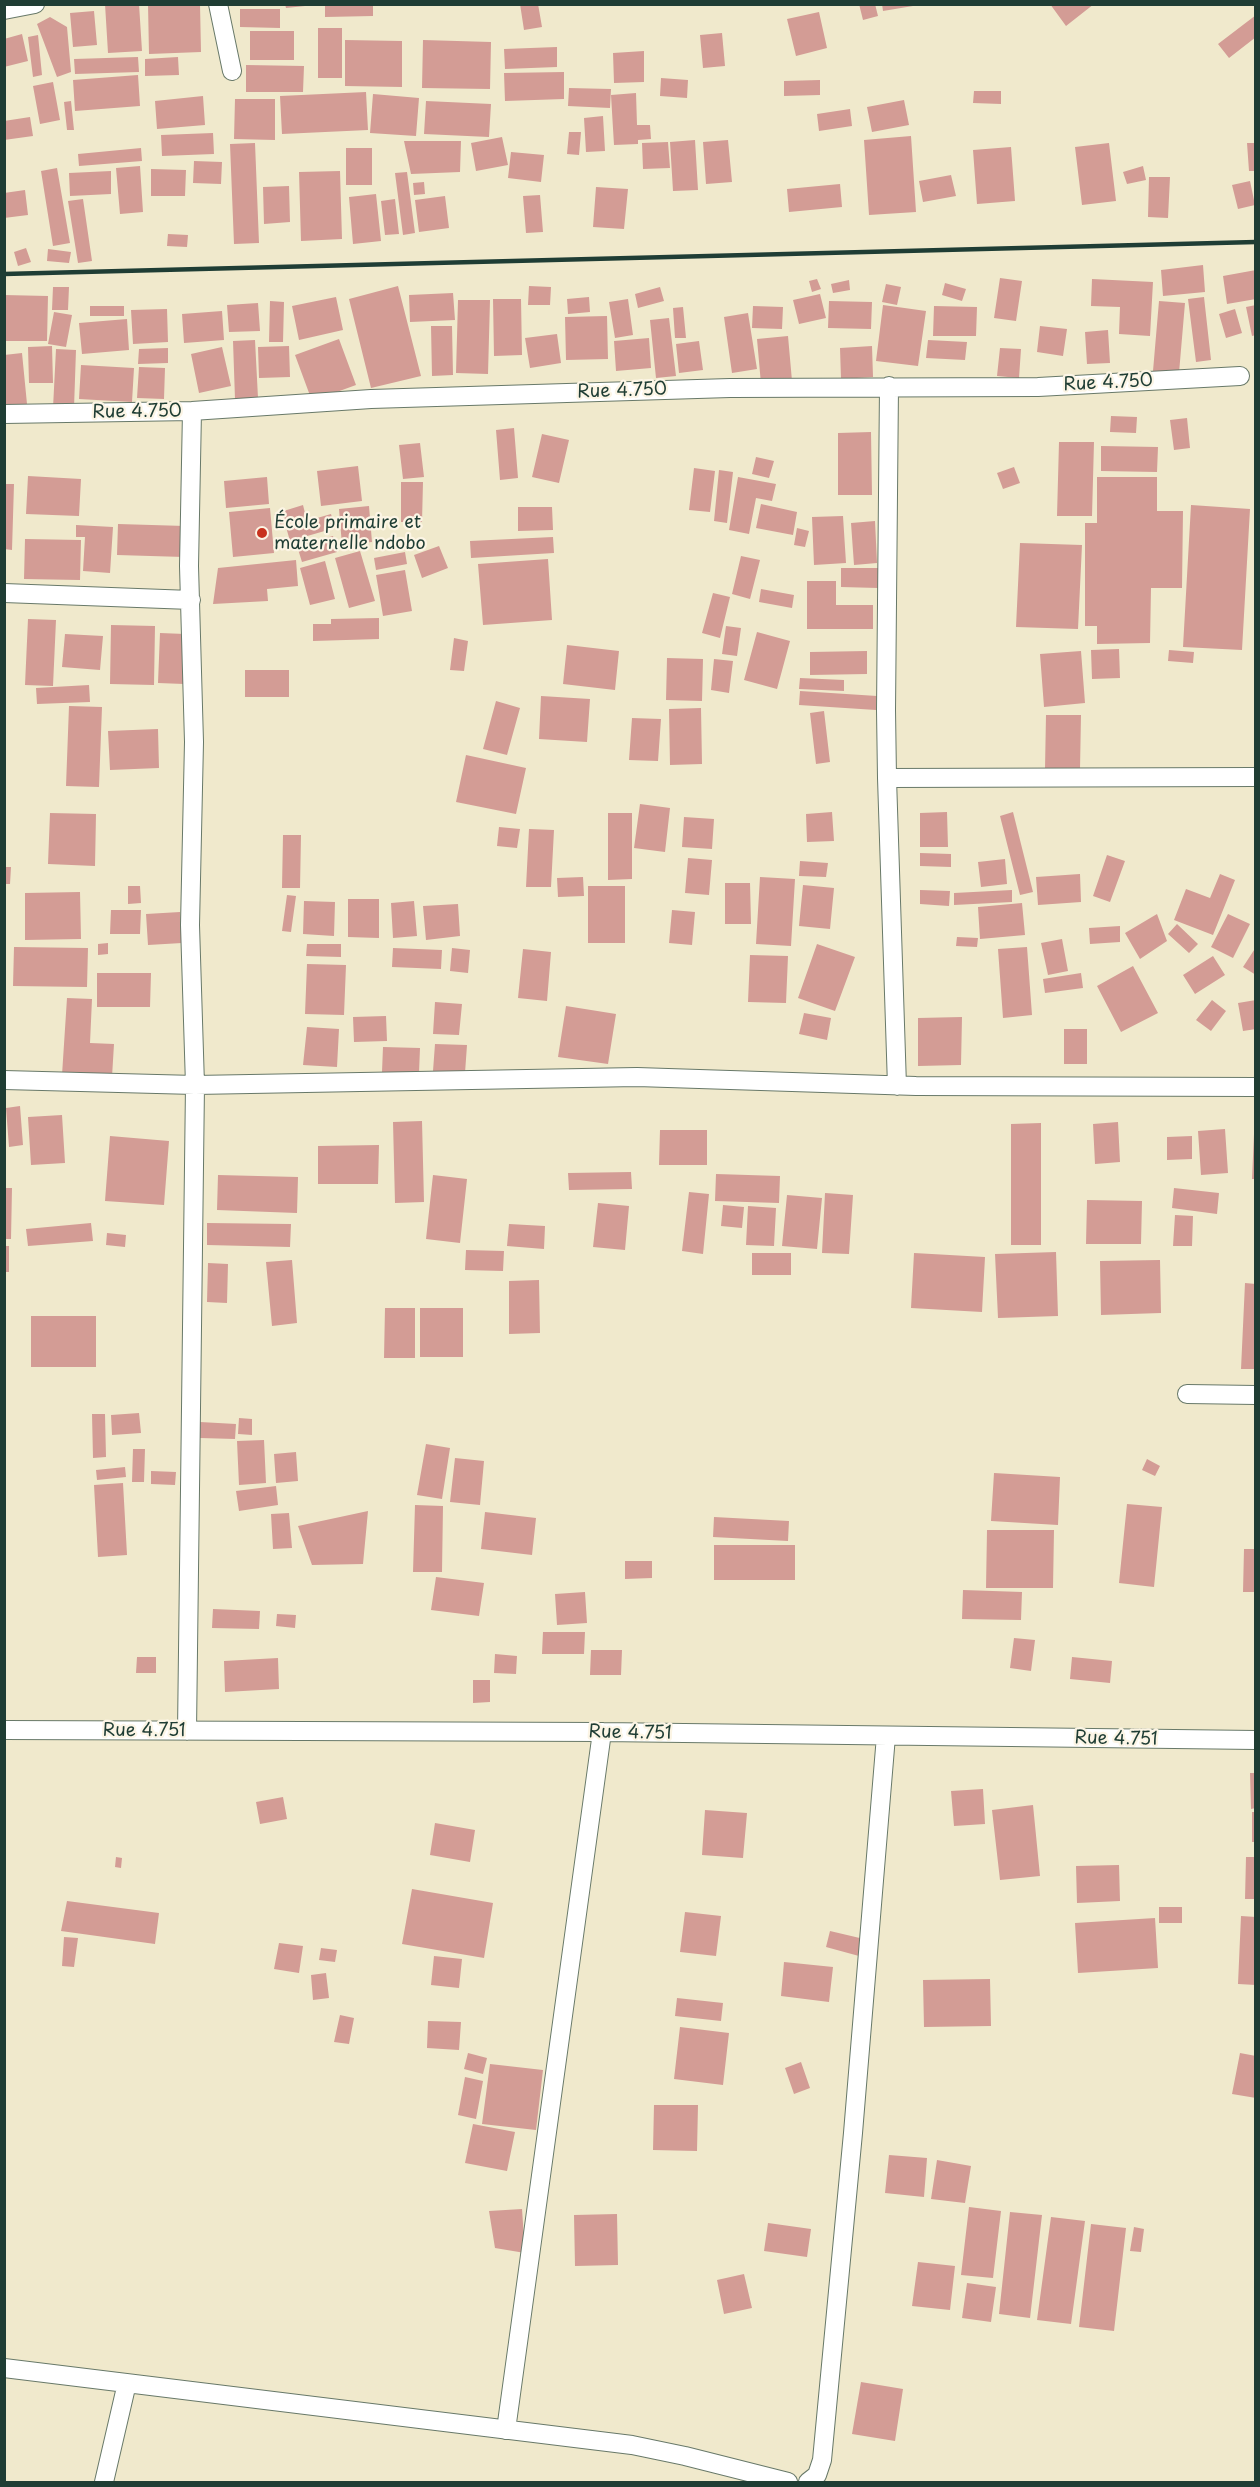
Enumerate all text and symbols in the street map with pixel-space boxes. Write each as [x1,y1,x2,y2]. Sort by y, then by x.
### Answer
street label: Rue 4.750 [1063,370,1153,396]
street label: Rue 4.750 [577,379,667,403]
street label: Rue 4.750 [92,400,182,424]
place label: École primaire et maternelle ndobo [274,512,426,554]
marker: École primaire et maternelle ndobo [255,526,269,540]
street label: Rue 4.751 [102,1720,186,1742]
street label: Rue 4.751 [588,1721,672,1745]
street label: Rue 4.751 [1074,1727,1158,1751]

